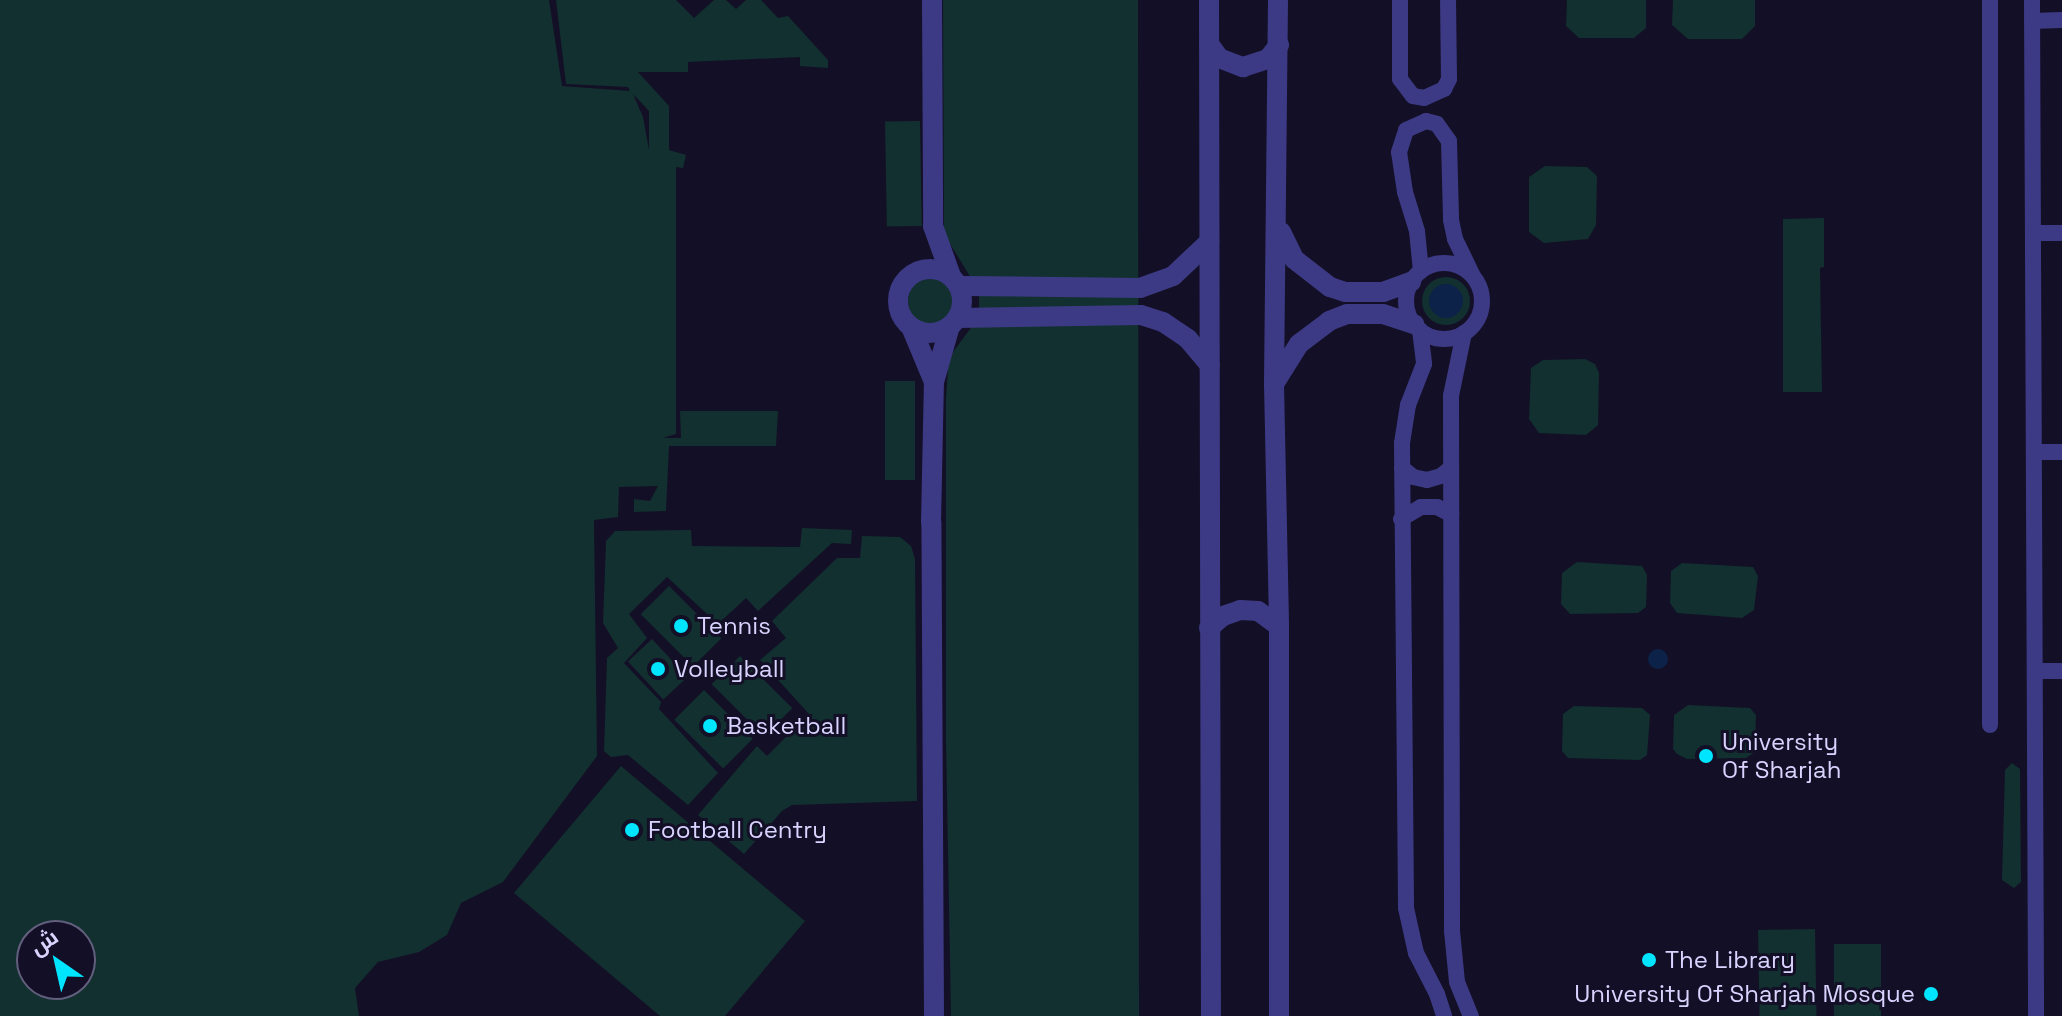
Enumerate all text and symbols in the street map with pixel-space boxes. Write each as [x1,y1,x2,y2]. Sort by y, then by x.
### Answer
place label: Tennis [697,612,771,640]
marker: Tennis [672,617,690,635]
place label: Volleyball [674,655,784,683]
marker: Volleyball [649,660,667,678]
place label: Basketball [726,712,846,740]
marker: Basketball [701,717,719,735]
place label: University Of Sharjah [1722,728,1842,784]
marker: University Of Sharjah [1697,747,1715,765]
place label: Football Centry [648,816,827,844]
marker: Football Centry [623,821,641,839]
north arrow [16,920,96,1000]
text: ش [24,922,63,961]
place label: The Library [1665,946,1795,974]
marker: The Library [1640,951,1658,969]
place label: University Of Sharjah Mosque [1574,980,1915,1008]
marker: University Of Sharjah Mosque [1922,985,1940,1003]

